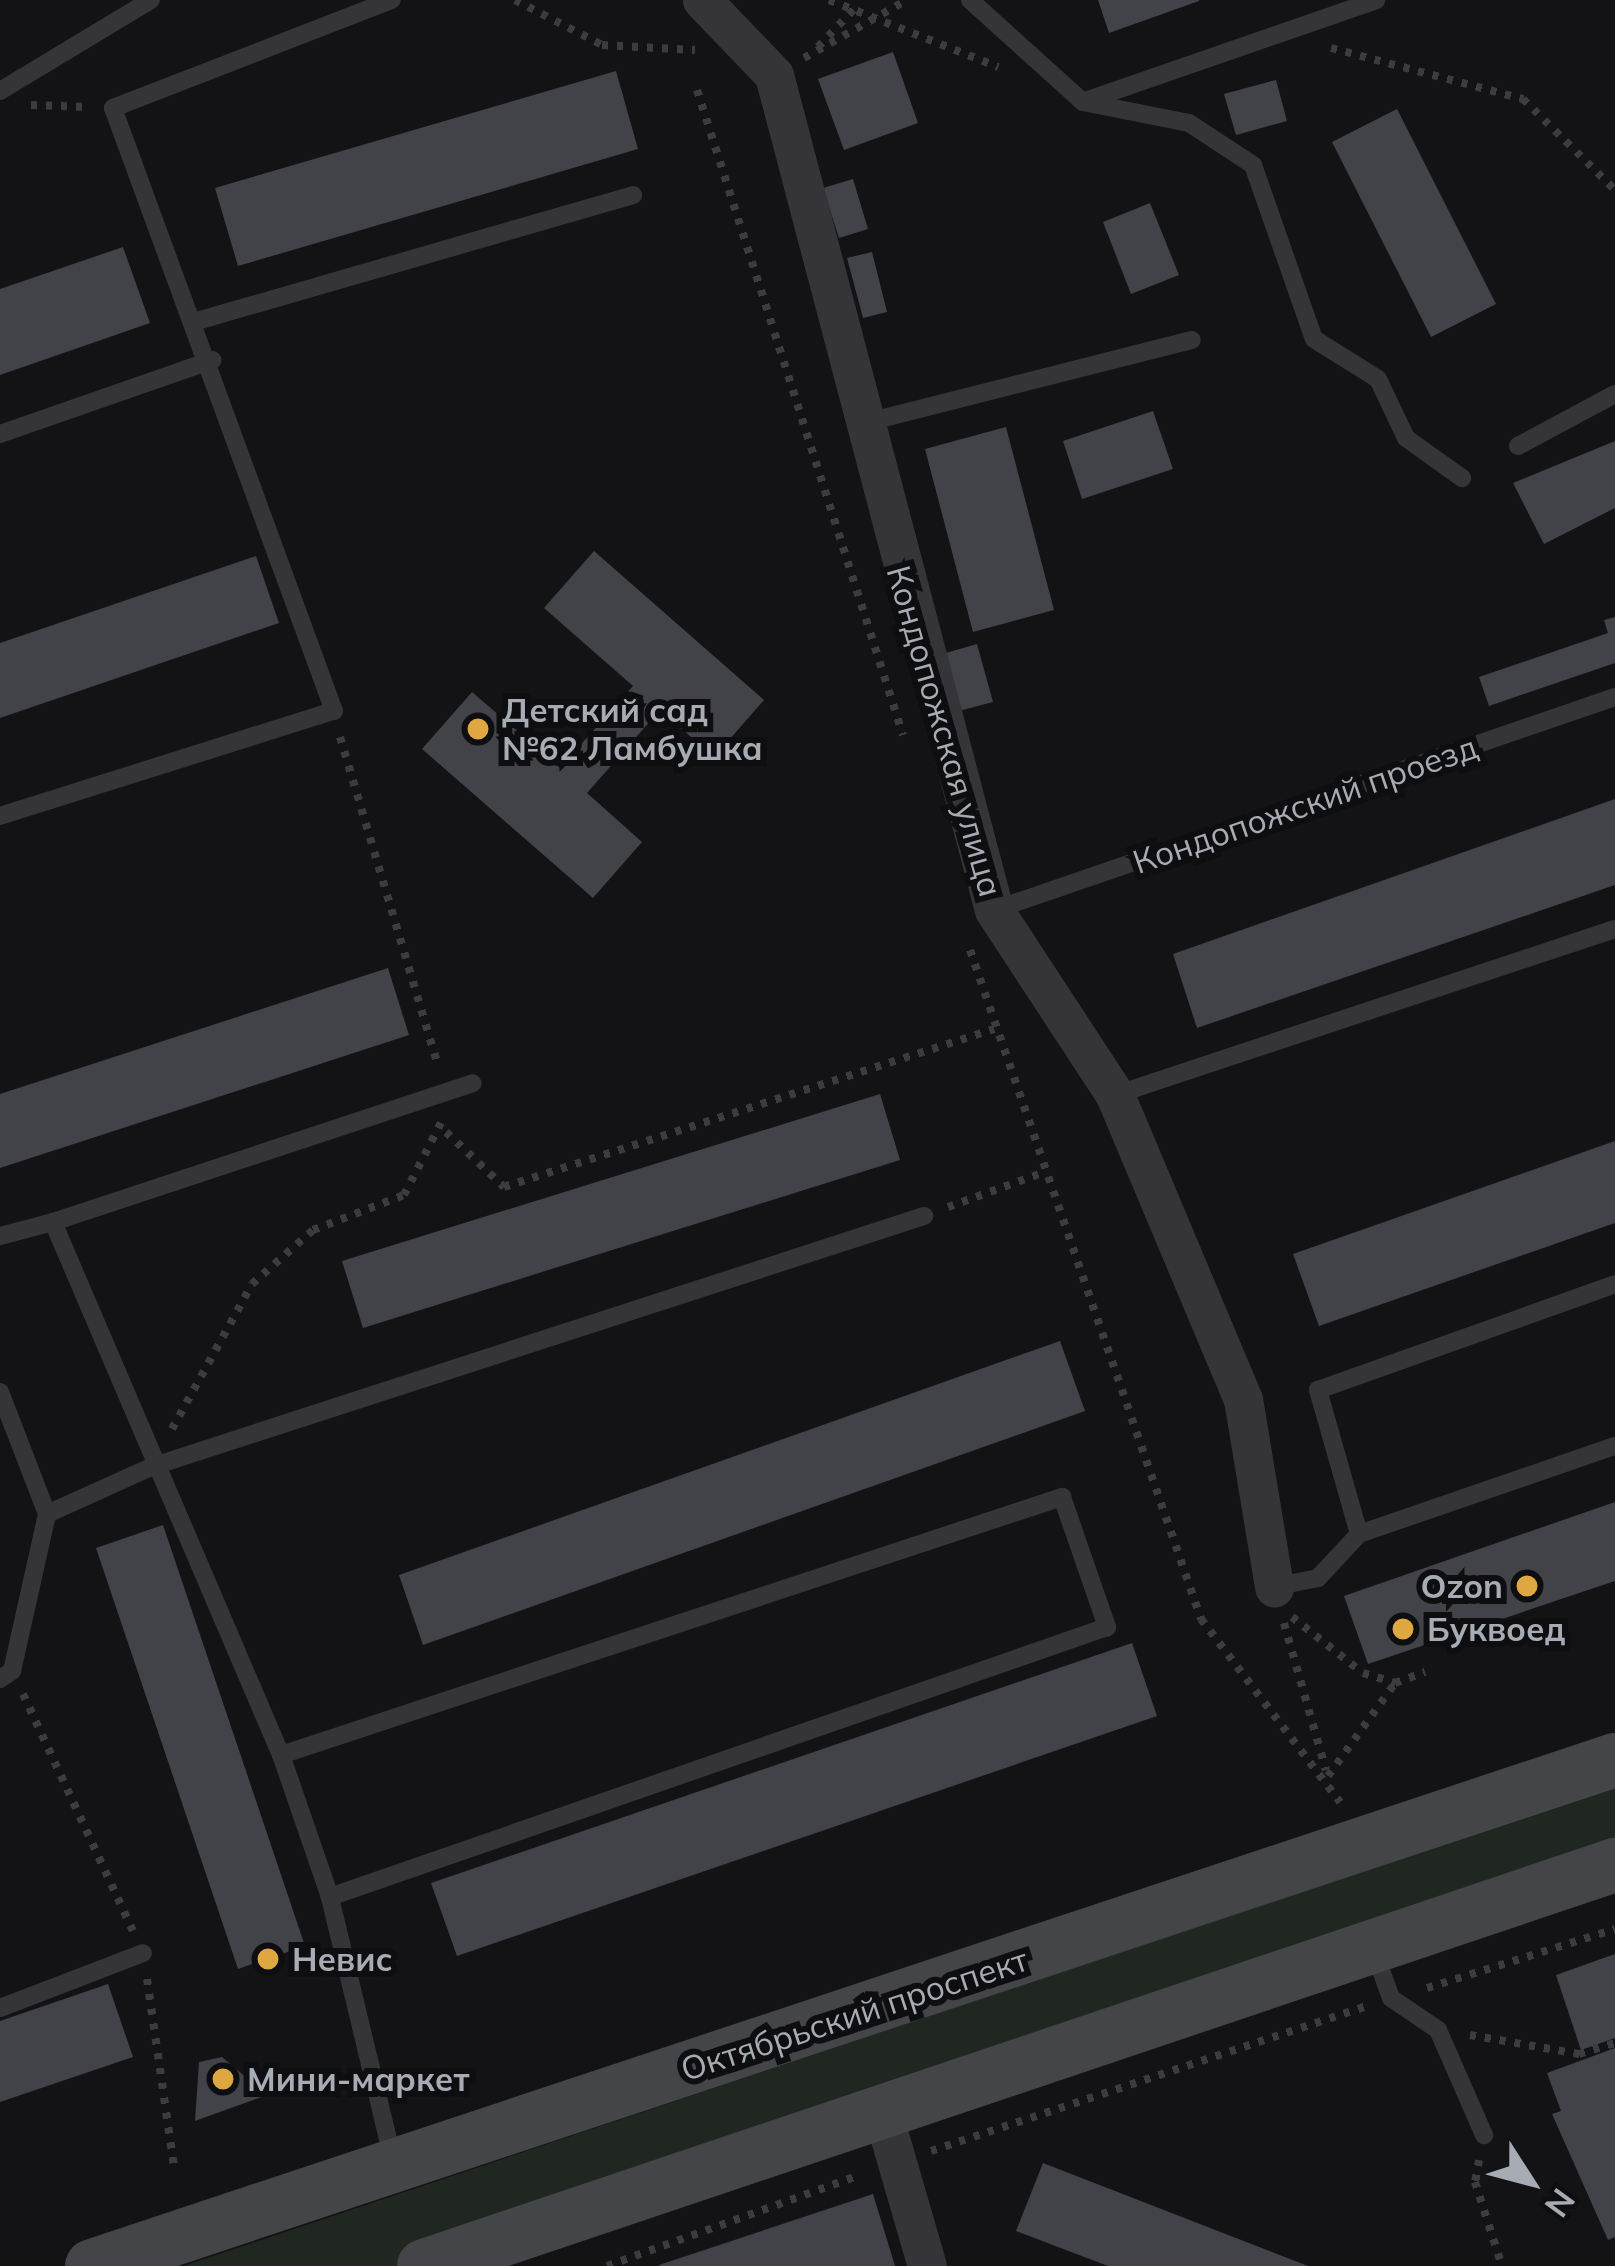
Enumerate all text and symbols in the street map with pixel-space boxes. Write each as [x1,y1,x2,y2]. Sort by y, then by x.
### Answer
street label: Кондопожская улица [879,561,1011,901]
place label: Детский сад №62 Ламбушка [502,690,763,768]
marker: Детский сад №62 Ламбушка [465,716,491,742]
street label: Кондопожский проезд [1128,726,1482,882]
place label: Ozon [1421,1566,1503,1606]
marker: Ozon [1514,1573,1540,1599]
place label: Буквоед [1427,1609,1565,1649]
marker: Буквоед [1390,1616,1416,1642]
place label: Невис [292,1939,393,1979]
street label: Октябрьский проспект [676,1939,1032,2089]
marker: Невис [255,1946,281,1972]
place label: Мини-маркет [247,2059,469,2099]
marker: Мини-маркет [210,2066,236,2092]
north arrow [1471,2122,1591,2242]
text: N [1537,2181,1584,2226]

